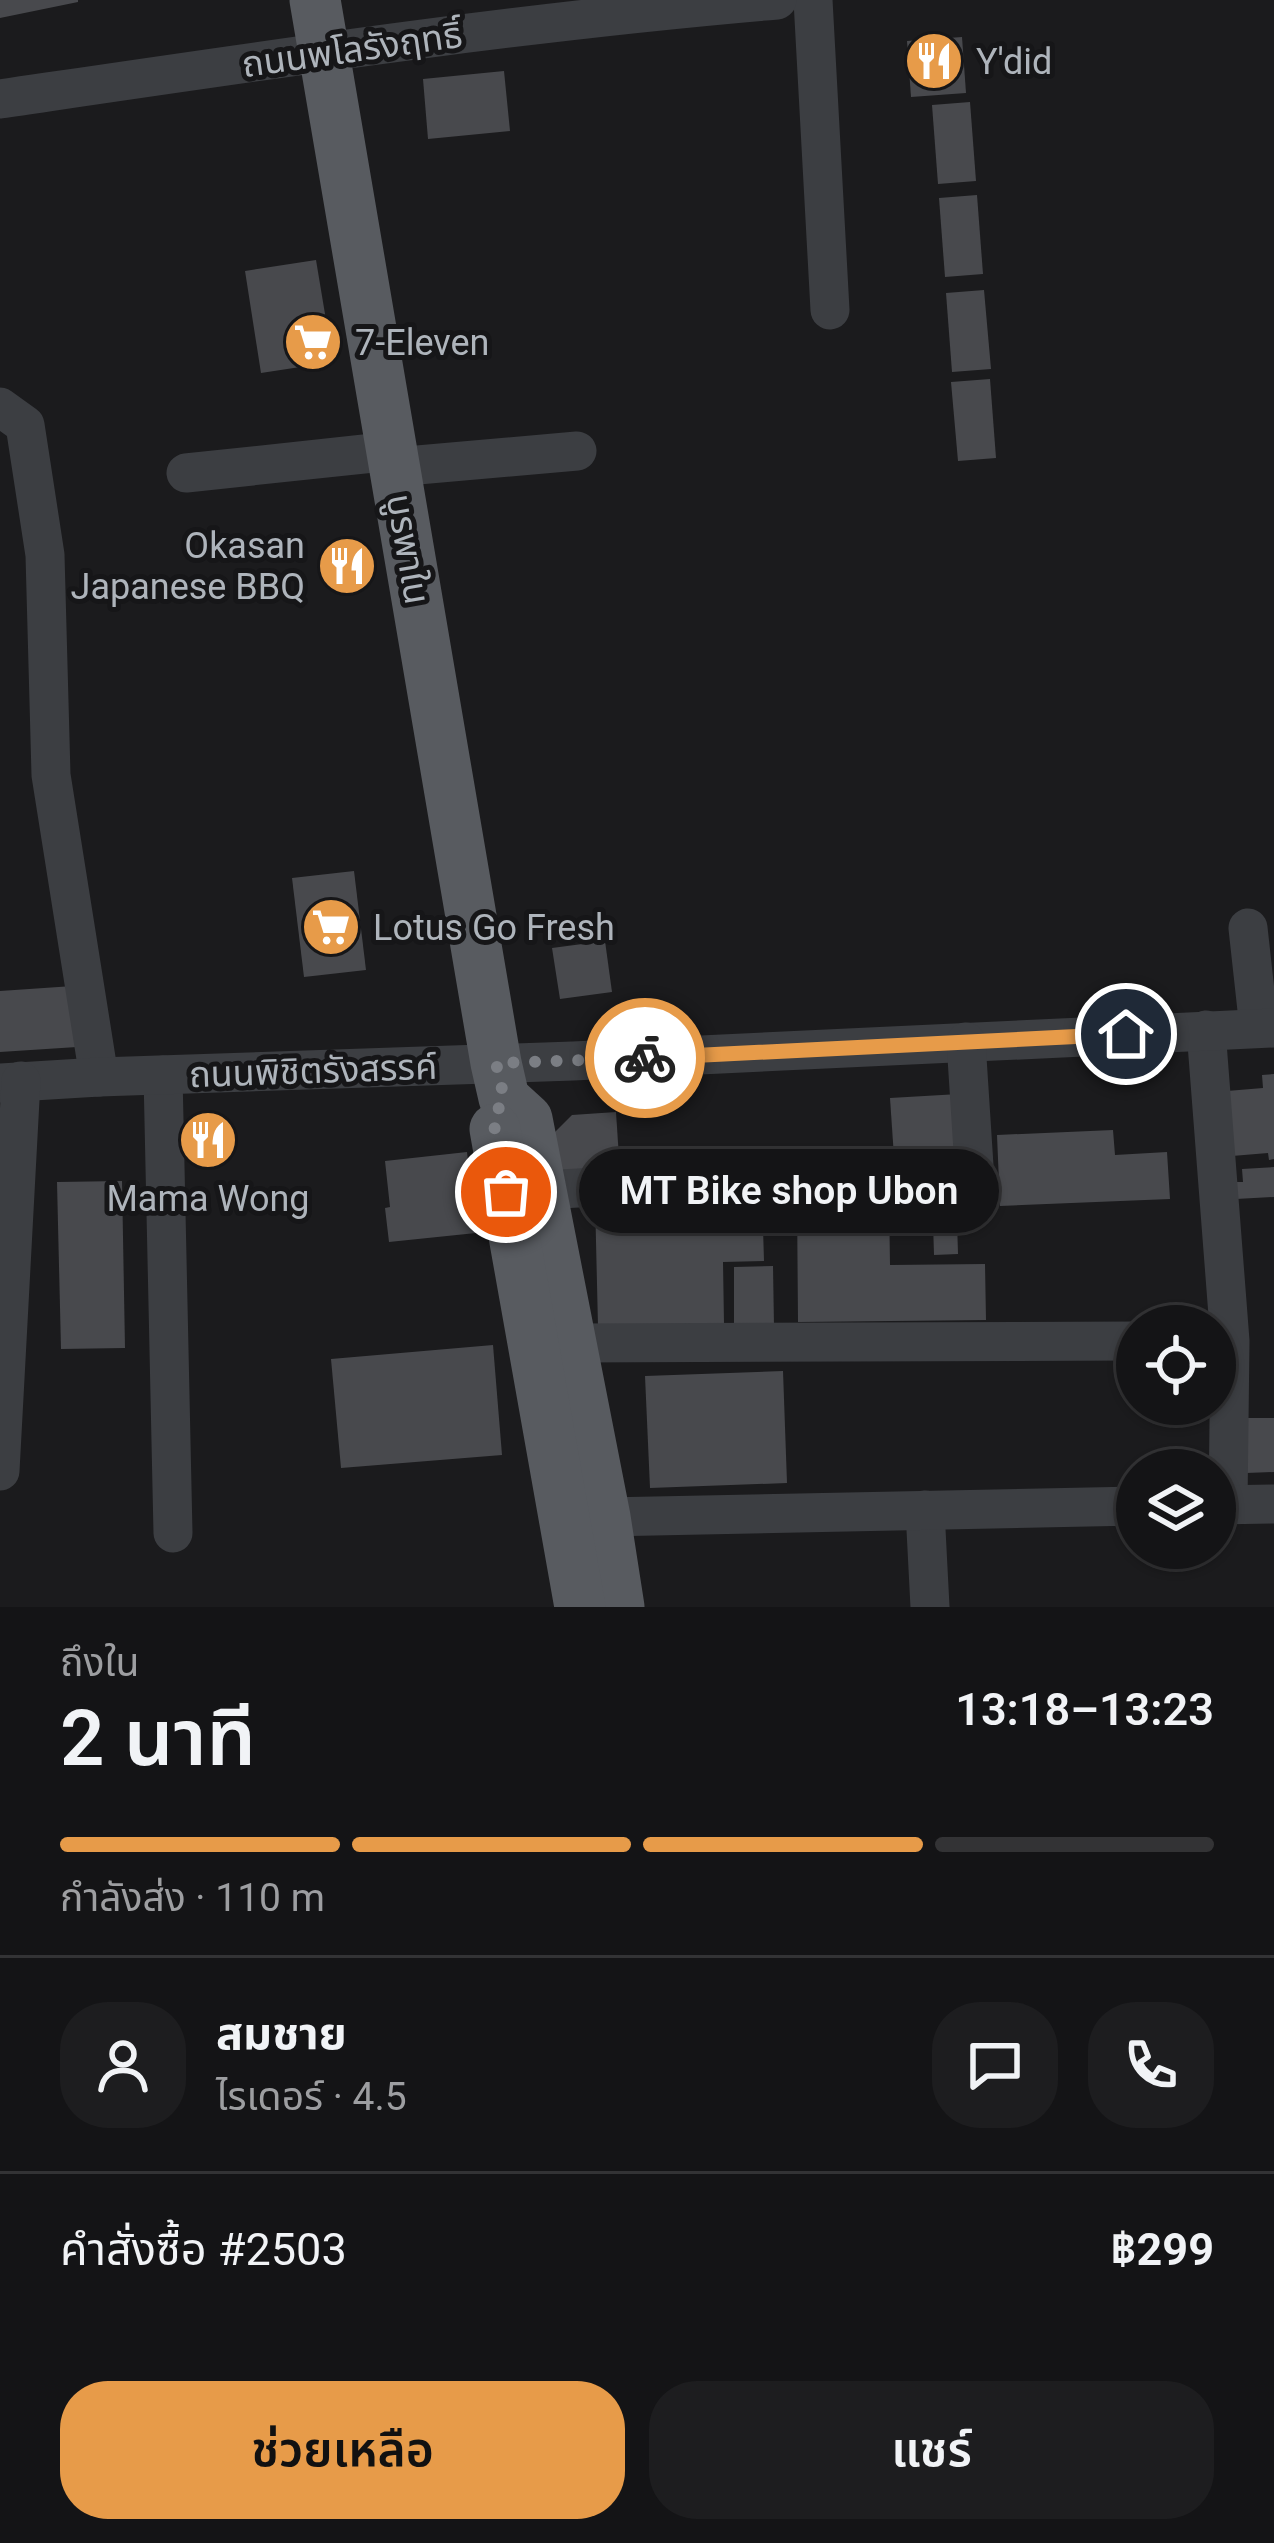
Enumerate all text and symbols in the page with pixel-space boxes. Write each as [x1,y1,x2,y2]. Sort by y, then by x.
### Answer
street label: ถนนพโลรังฤทธิ์ [239,14,466,86]
restaurant icon: Y'did [903,30,965,92]
place label: Y'did [976,41,1052,83]
supermarket icon: 7-Eleven [282,311,344,373]
place label: 7-Eleven [355,322,489,364]
street label: บูรพาใน [378,491,438,608]
place label: Okasan Japanese BBQ [71,525,305,608]
restaurant icon: Okasan Japanese BBQ [316,535,378,597]
supermarket icon: Lotus Go Fresh [300,896,362,958]
place label: Lotus Go Fresh [373,907,615,949]
pin [1075,983,1177,1085]
courier [585,998,705,1118]
icon: home [1093,1001,1159,1067]
icon: bike [612,1025,678,1091]
street label: ถนนพิชิตรังสรรค์ [188,1046,438,1096]
restaurant icon: Mama Wong [177,1109,239,1171]
pin [455,1141,557,1243]
callout: MT Bike shop Ubon [578,1150,998,1234]
icon: bag [473,1159,539,1225]
text: MT Bike shop Ubon [620,1168,958,1214]
place label: Mama Wong [106,1178,310,1220]
map controls [1116,1305,1236,1569]
button: locate [1116,1305,1236,1425]
button: layers [1116,1449,1236,1569]
text: ถึงใน [60,1640,139,1686]
text: 13:18–13:23 [955,1683,1214,1736]
text: 2 นาที [60,1693,256,1784]
text: กำลังส่ง · 110 m [60,1875,325,1921]
button: person [60,2002,186,2128]
button: chat [932,2002,1058,2128]
button: phone [1088,2002,1214,2128]
text: สมชาย [216,2007,347,2060]
text: ไรเดอร์ · 4.5 [216,2074,407,2120]
text: คำสั่งซื้อ #2503 [60,2223,347,2276]
text: ฿299 [1110,2223,1214,2276]
button: ช่วยเหลือ [60,2381,625,2519]
button: แชร์ [649,2381,1214,2519]

